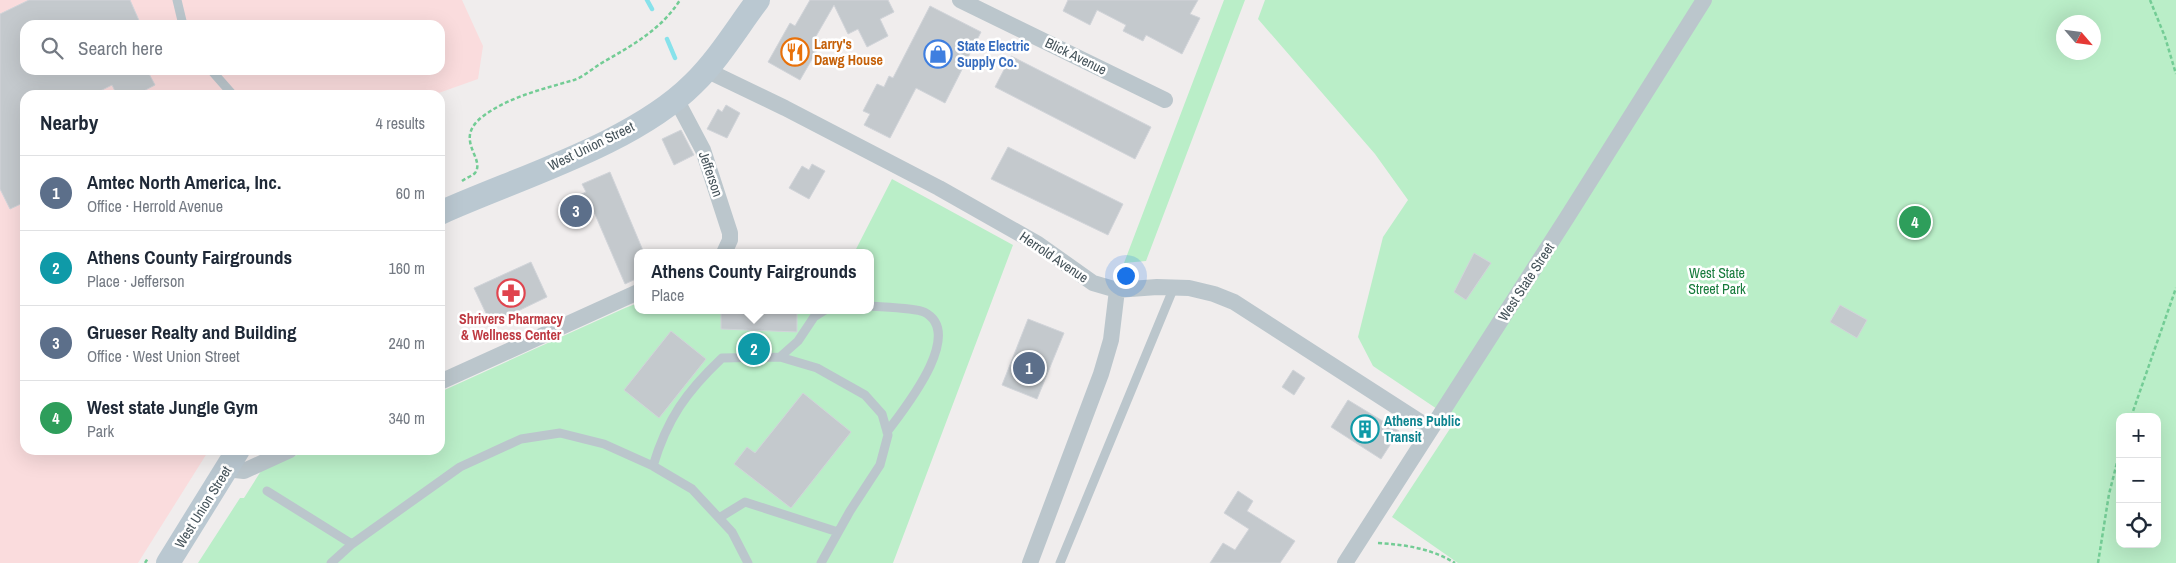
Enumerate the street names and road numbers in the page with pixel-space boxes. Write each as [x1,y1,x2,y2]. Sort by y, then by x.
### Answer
street label: Blick Avenue [1042,33,1110,79]
street label: West Union Street [545,117,637,175]
street label: Jefferson [695,149,727,199]
street label: Herrold Avenue [1016,227,1092,287]
street label: West State Street [1494,239,1558,325]
street label: West Union Street [171,463,235,551]

